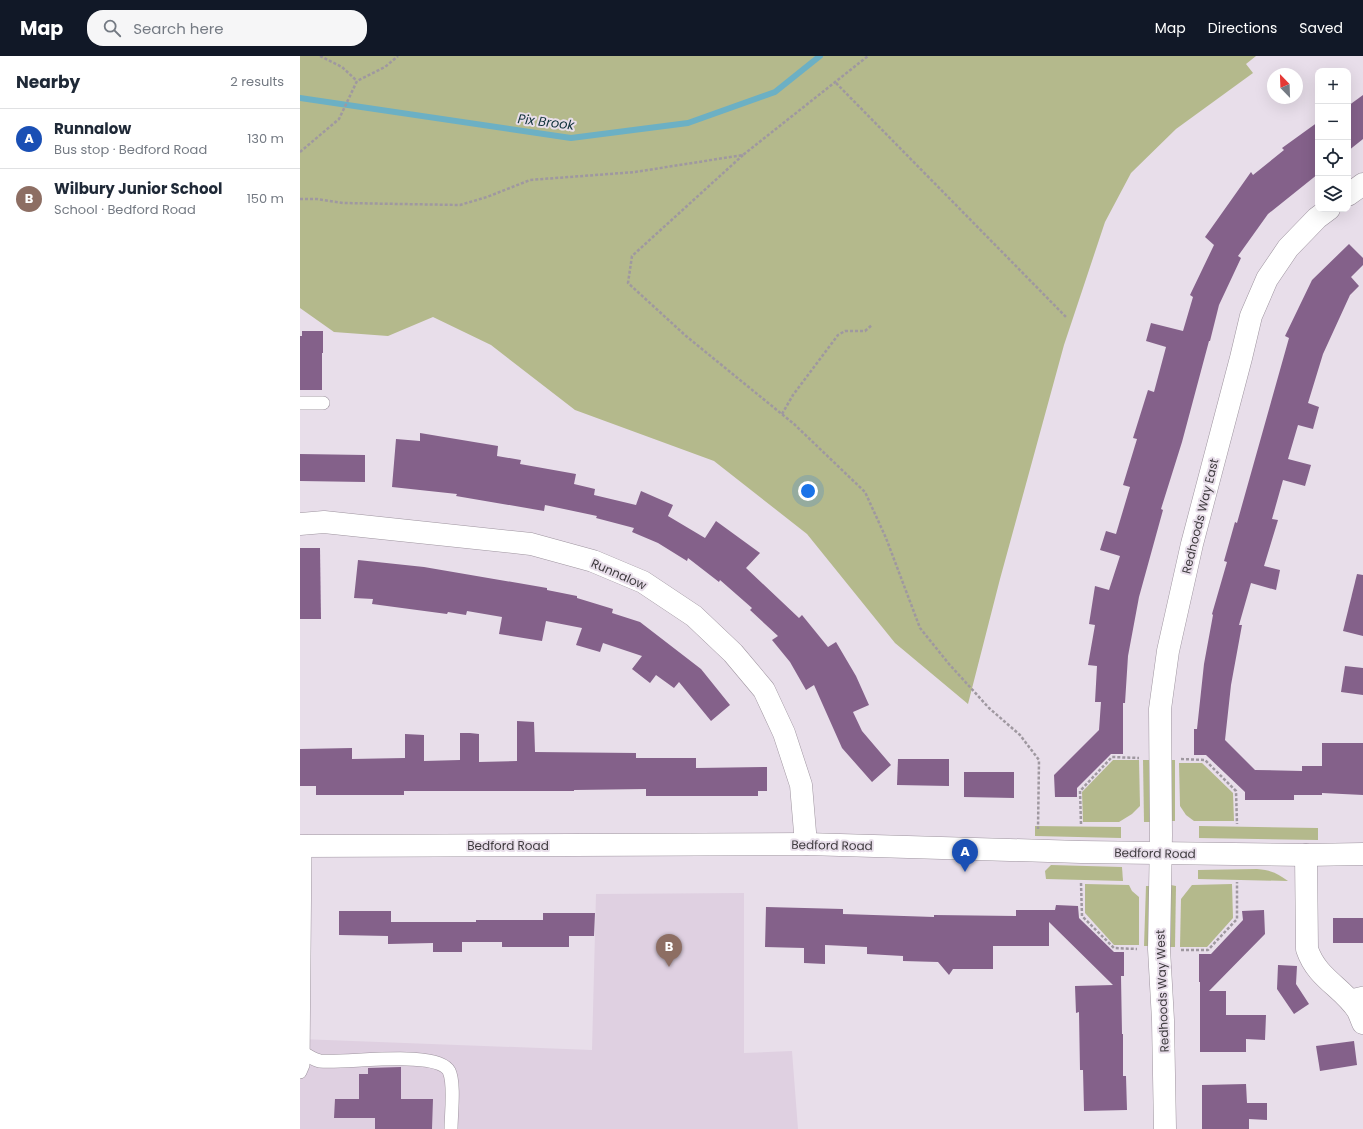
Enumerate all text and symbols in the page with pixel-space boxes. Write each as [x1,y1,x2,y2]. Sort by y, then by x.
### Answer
search box [87,10,367,46]
text: Map [20,15,63,42]
icon: search [101,17,123,39]
text: Search here [133,18,224,39]
text: Map [1155,18,1186,38]
text: Directions [1208,18,1277,38]
text: Saved [1299,18,1343,38]
north arrow [1267,68,1303,104]
map controls [1315,68,1351,212]
button: + [1315,68,1351,104]
text: Nearby [16,70,80,94]
text: 2 results [230,72,284,91]
button: − [1315,104,1351,140]
water label: Pix Brook [517,109,577,135]
text: Runnalow [54,118,131,139]
text: A [24,129,34,148]
text: 130 m [247,129,284,148]
text: Bus stop · Bedford Road [54,140,207,159]
button: locate [1315,140,1351,176]
button: layers [1315,176,1351,212]
text: Wilbury Junior School [54,178,222,199]
text: B [25,189,33,208]
text: 150 m [247,189,284,208]
text: School · Bedford Road [54,200,196,219]
street label: Redhoods Way East [1177,457,1223,575]
your location [798,481,818,501]
street label: Runnalow [589,554,650,594]
street label: Bedford Road [791,836,873,854]
street label: Bedford Road [467,837,549,854]
pin: A [952,839,978,872]
street label: Bedford Road [1114,844,1196,862]
street label: Redhoods Way West [1151,929,1173,1053]
pin: B [656,934,682,967]

